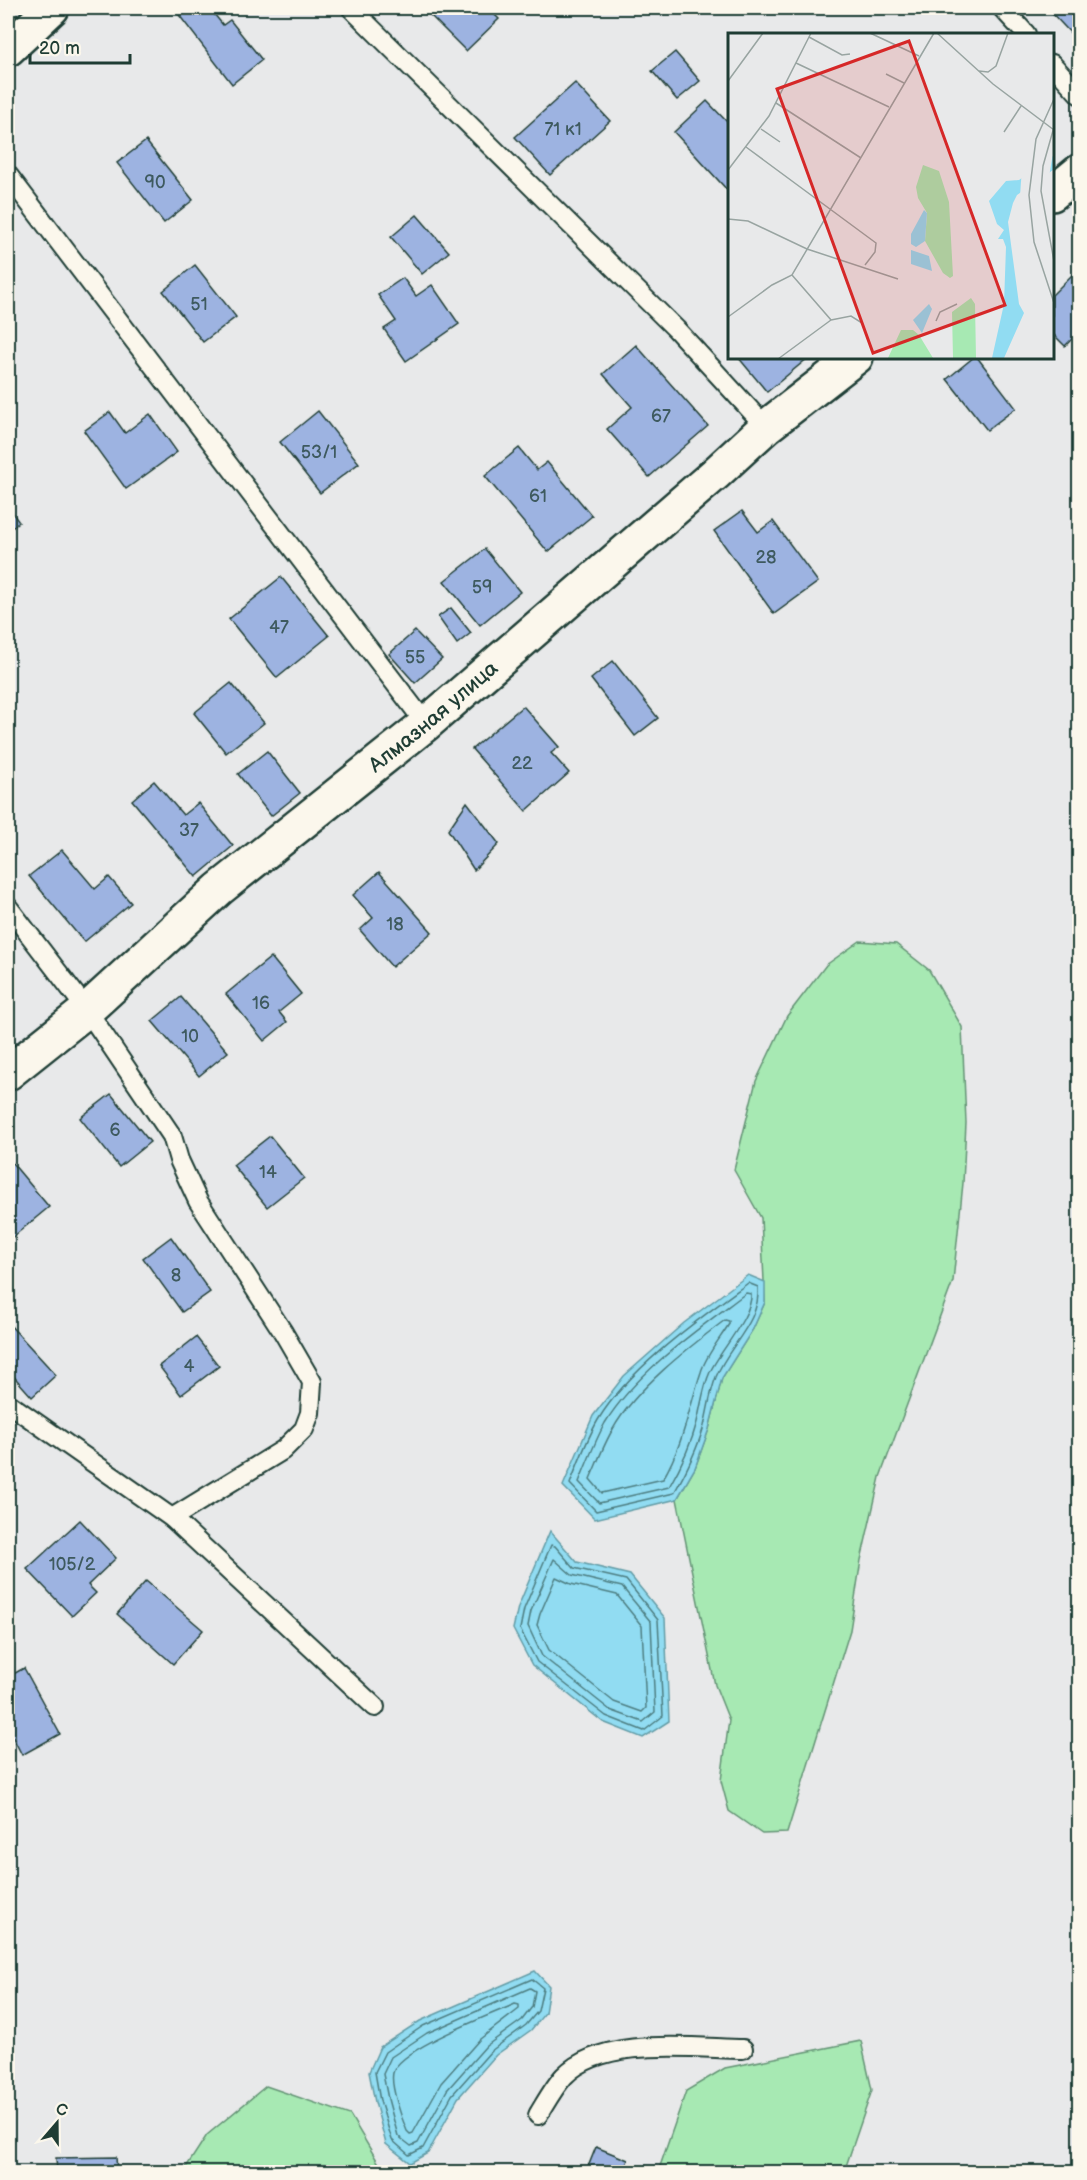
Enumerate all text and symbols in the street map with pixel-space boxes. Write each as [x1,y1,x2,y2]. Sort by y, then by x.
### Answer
scale bar [30,27,130,65]
inset map [728,33,1054,358]
text: 20 m [39,38,80,59]
house number: 71 к1 [544,119,582,140]
house number: 90 [145,172,166,193]
house number: 51 [190,294,208,315]
house number: 67 [651,406,671,427]
house number: 53/1 [301,442,337,463]
house number: 61 [529,486,547,507]
house number: 28 [755,547,777,568]
house number: 59 [472,577,492,598]
house number: 47 [269,617,289,638]
house number: 55 [405,647,425,668]
street label: Алмазная улица [363,655,503,778]
house number: 22 [511,753,533,774]
house number: 37 [179,820,199,841]
house number: 18 [386,914,404,935]
house number: 16 [252,993,270,1014]
house number: 10 [181,1026,199,1047]
house number: 6 [110,1120,121,1141]
house number: 14 [259,1162,277,1183]
house number: 8 [171,1265,181,1286]
house number: 4 [184,1356,195,1377]
house number: 105/2 [49,1554,96,1575]
north arrow [27,2093,87,2153]
text: С [53,2099,70,2121]

